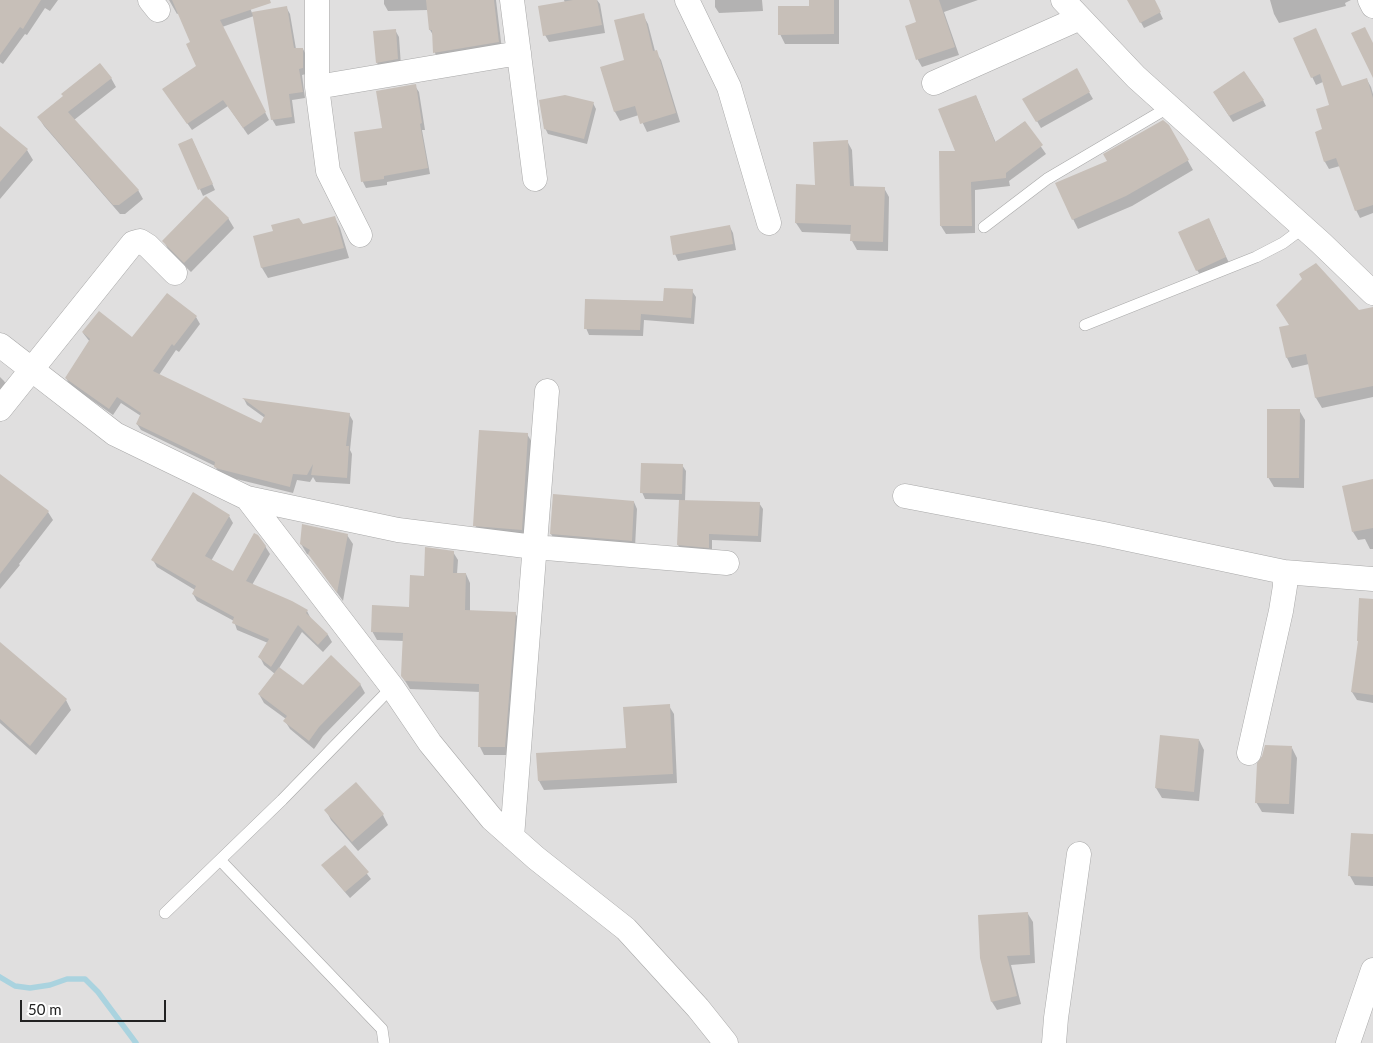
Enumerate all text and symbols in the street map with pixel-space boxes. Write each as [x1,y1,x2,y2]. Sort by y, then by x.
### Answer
scale bar [22,990,169,1022]
text: 50 m [28,1000,62,1018]

